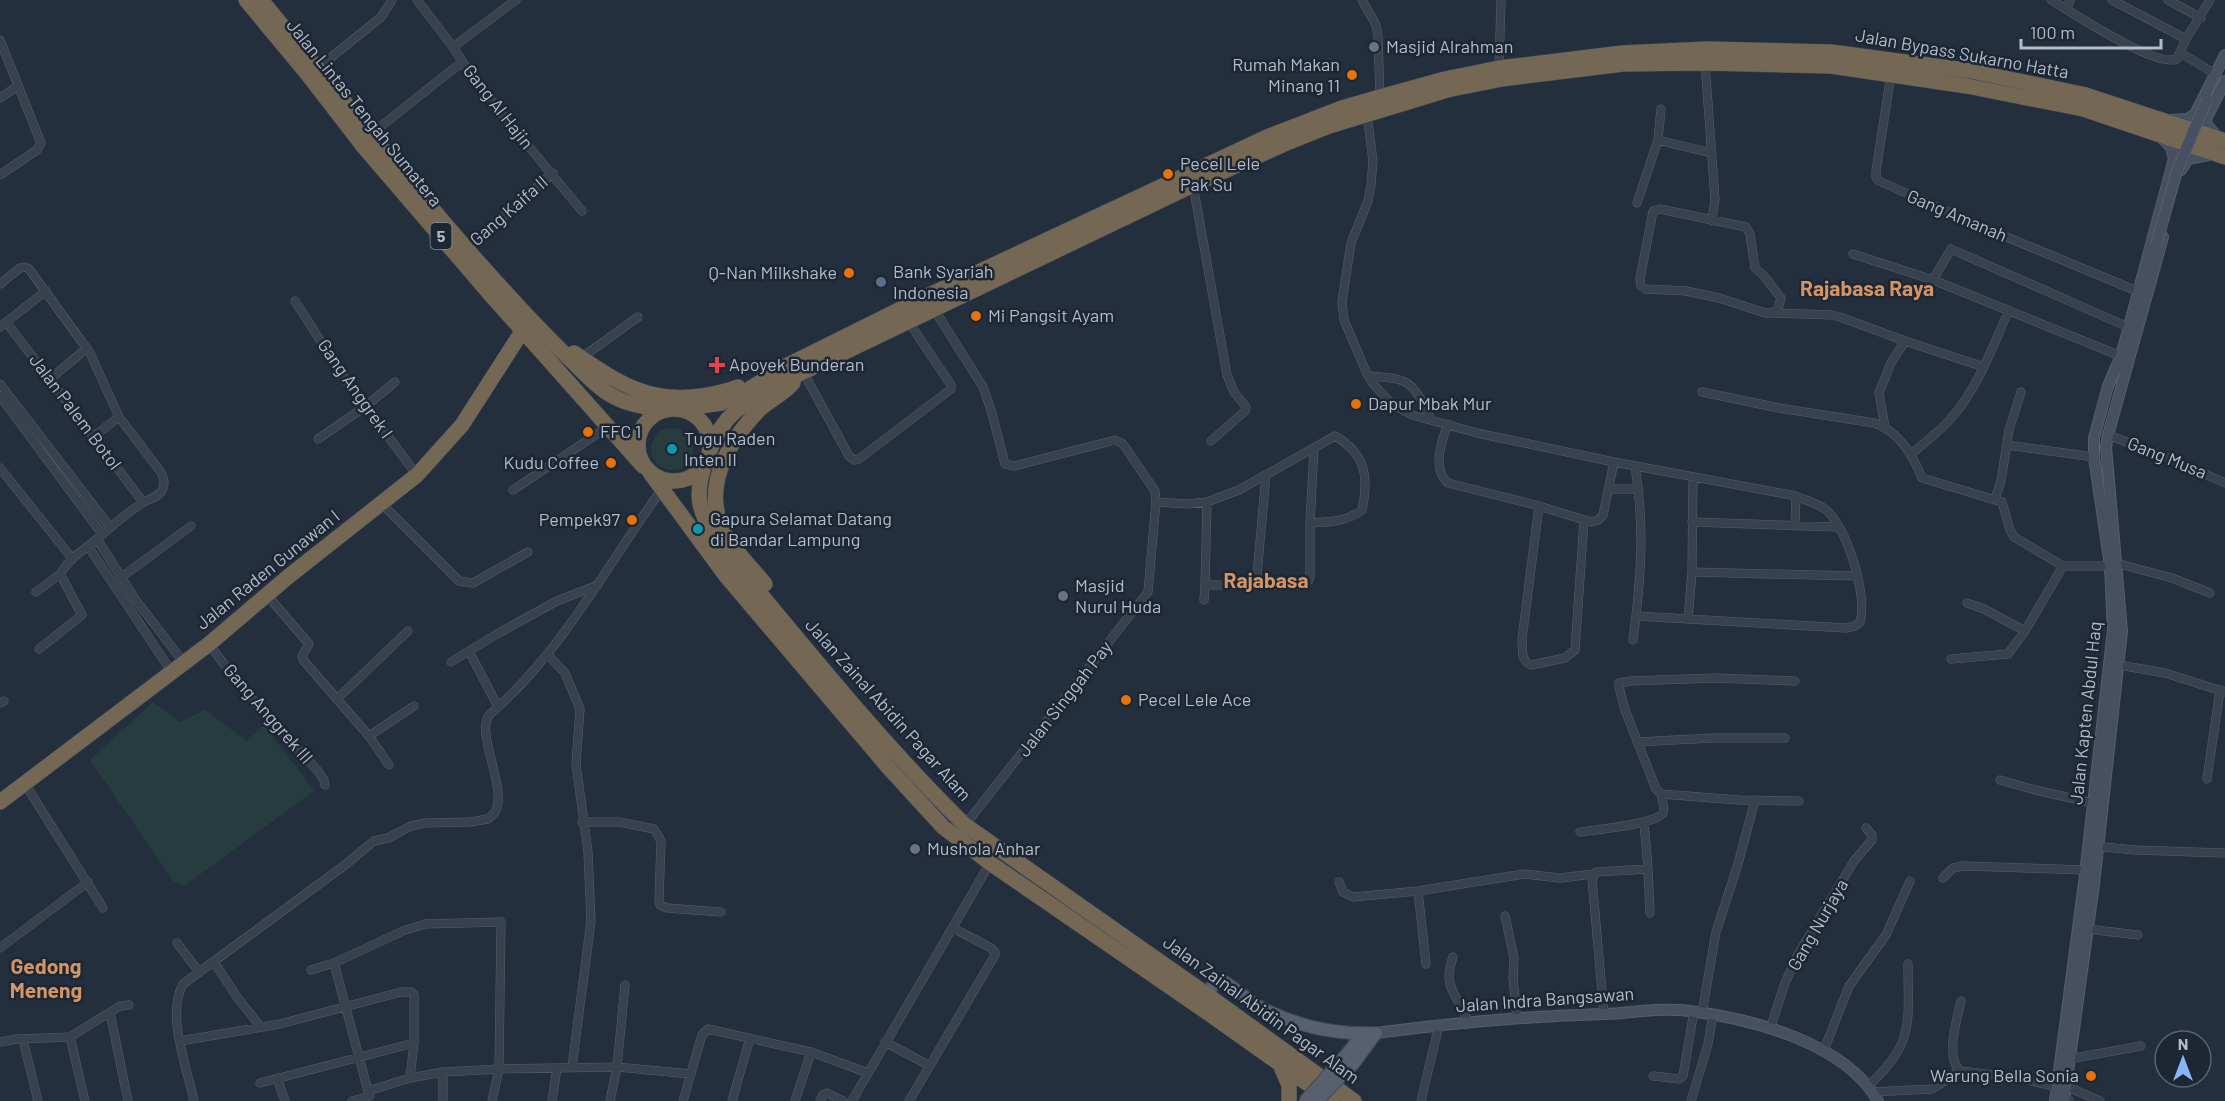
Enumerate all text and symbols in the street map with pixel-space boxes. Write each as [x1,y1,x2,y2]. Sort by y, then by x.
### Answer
scale bar [2021,12,2160,50]
street label: Jalan Lintas Tengah Sumatera [282,14,447,211]
text: 100 m [2030,21,2075,43]
street label: Jalan Bypass Sukarno Hatta [1854,23,2071,83]
place label: Masjid Alrahman [1386,35,1513,57]
marker: Masjid Alrahman [1367,40,1381,54]
place label: Rumah Makan Minang 11 [1232,53,1340,96]
street label: Gang Al Hajin [459,60,539,153]
marker: Rumah Makan Minang 11 [1345,68,1359,82]
place label: Pecel Lele Pak Su [1180,152,1260,195]
marker: Pecel Lele Pak Su [1161,167,1175,181]
street label: Gang Kaifa II [465,170,552,250]
street label: Gang Amanah [1904,184,2011,246]
road number: 5 [430,223,452,249]
place label: Bank Syariah Indonesia [893,260,994,303]
place label: Q-Nan Milkshake [708,261,837,283]
marker: Q-Nan Milkshake [842,266,856,280]
marker: Bank Syariah Indonesia [874,275,888,289]
district label: Rajabasa Raya [1800,275,1934,300]
place label: Mi Pangsit Ayam [988,304,1114,326]
marker: Mi Pangsit Ayam [969,309,983,323]
street label: Gang Anggrek I [313,334,398,442]
street label: Jalan Palem Botol [25,349,127,474]
place label: Apoyek Bunderan [729,353,865,375]
marker: Apoyek Bunderan [710,358,724,372]
place label: Dapur Mbak Mur [1368,392,1492,414]
marker: Dapur Mbak Mur [1349,397,1363,411]
place label: FFC 1 [600,420,641,442]
marker: FFC 1 [581,425,595,439]
place label: Tugu Raden Inten II [684,427,775,470]
street label: Gang Musa [2125,431,2210,483]
marker: Tugu Raden Inten II [665,442,679,456]
place label: Kudu Coffee [504,451,599,473]
marker: Kudu Coffee [604,456,618,470]
street label: Jalan Raden Gunawan I [191,504,344,634]
place label: Gapura Selamat Datang di Bandar Lampung [710,507,892,550]
place label: Pempek97 [539,508,620,530]
marker: Pempek97 [625,513,639,527]
marker: Gapura Selamat Datang di Bandar Lampung [691,522,705,536]
district label: Rajabasa [1223,567,1309,592]
place label: Masjid Nurul Huda [1075,574,1161,617]
marker: Masjid Nurul Huda [1056,589,1070,603]
street label: Jalan Zainal Abidin Pagar Alam [801,614,976,805]
street label: Jalan Kapten Abdul Haq [2064,620,2106,806]
street label: Jalan Singgah Pay [1012,636,1116,761]
street label: Gang Anggrek III [219,659,318,768]
place label: Pecel Lele Ace [1138,688,1251,710]
marker: Pecel Lele Ace [1119,693,1133,707]
place label: Mushola Anhar [927,837,1041,859]
marker: Mushola Anhar [908,842,922,856]
street label: Gang Nurjaya [1782,875,1852,974]
street label: Jalan Zainal Abidin Pagar Alam [1159,930,1364,1088]
district label: Gedong Meneng [10,953,82,1002]
street label: Jalan Indra Bangsawan [1455,982,1635,1016]
north arrow [2153,1029,2213,1089]
text: N [2178,1034,2188,1053]
place label: Warung Bella Sonia [1930,1064,2079,1086]
marker: Warung Bella Sonia [2084,1069,2098,1083]

